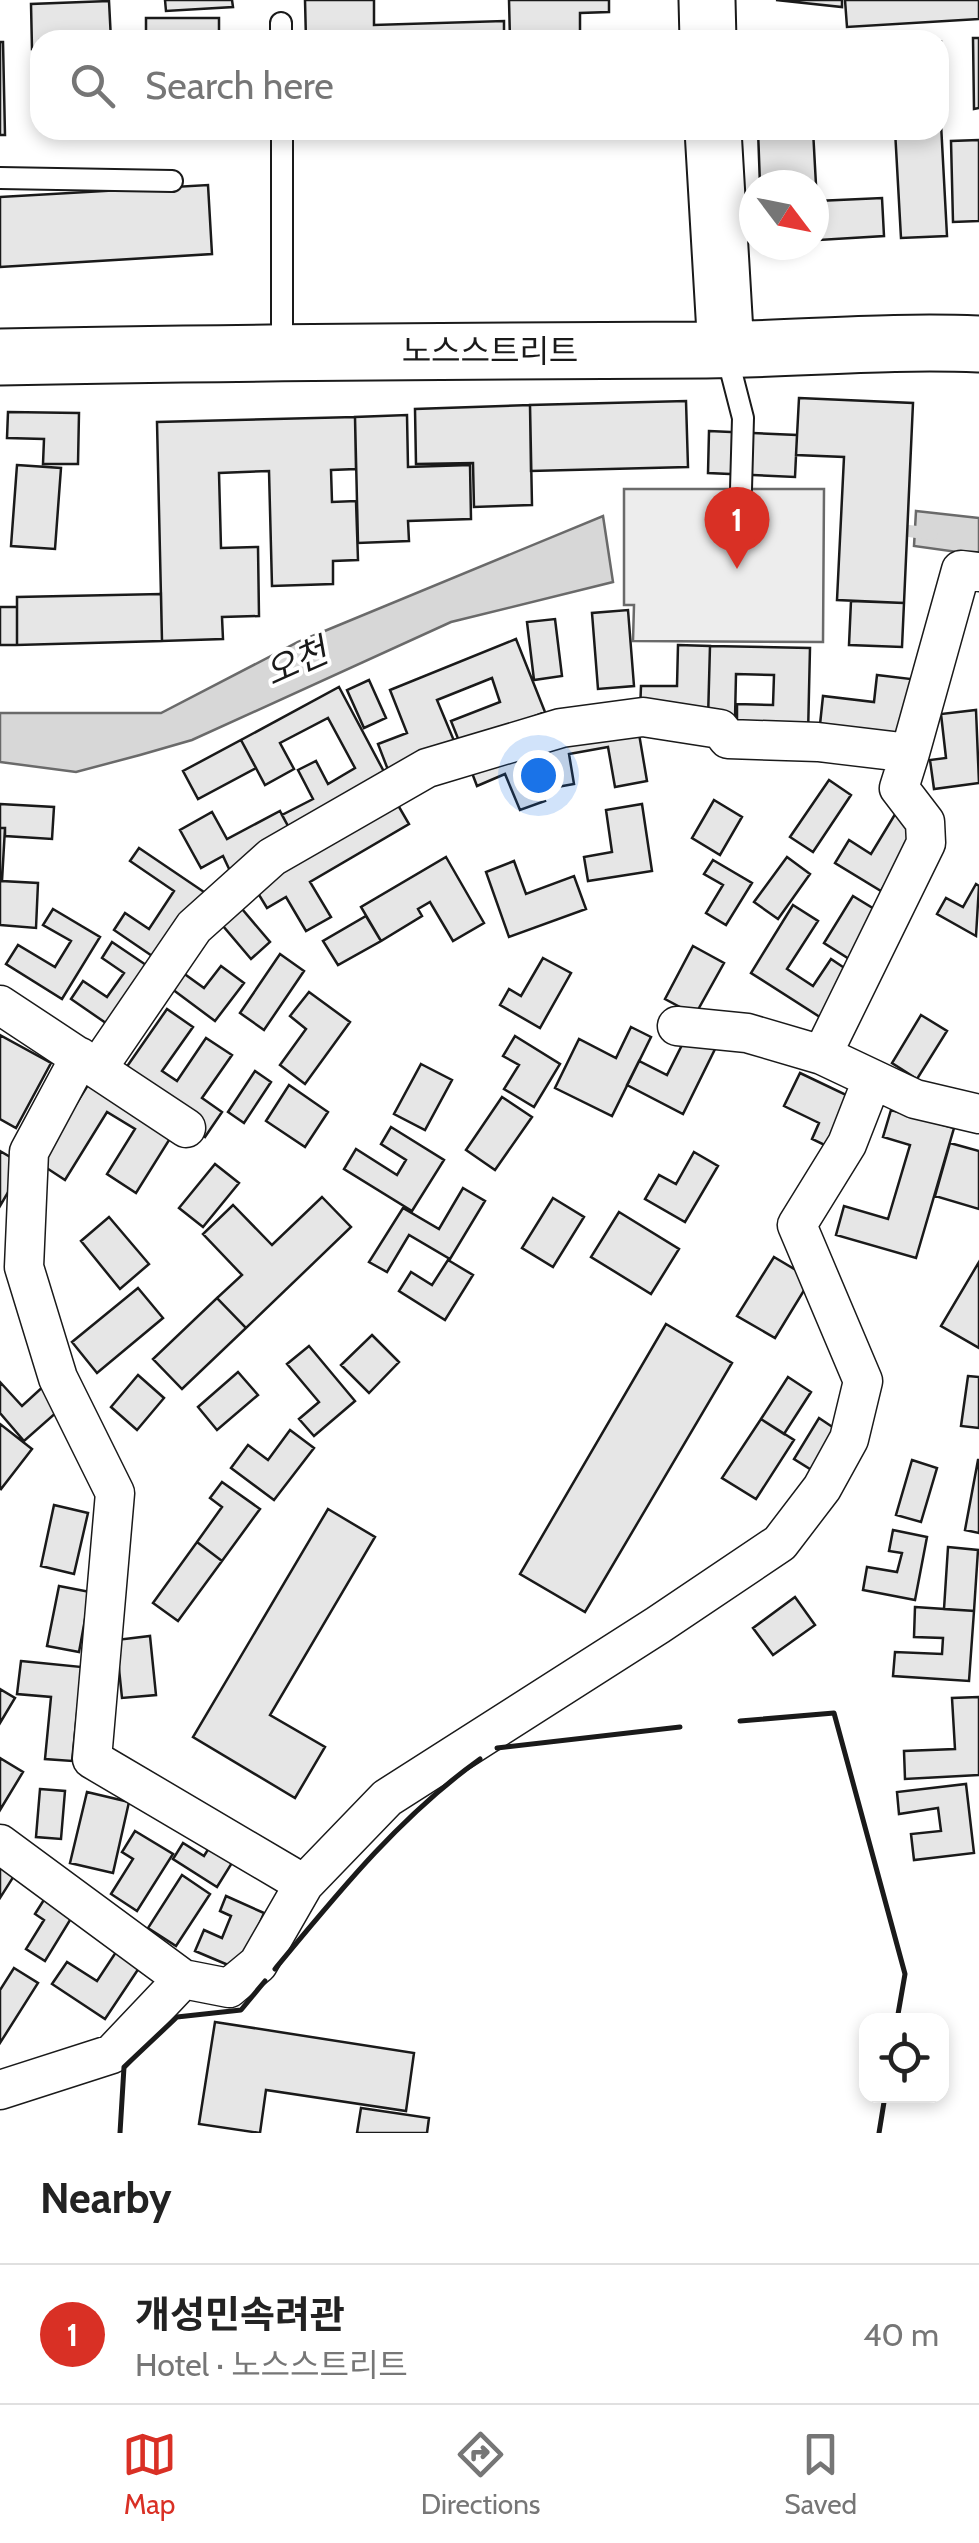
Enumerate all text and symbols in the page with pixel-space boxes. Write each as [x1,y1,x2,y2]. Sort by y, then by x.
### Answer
search box [30,30,949,140]
icon: search [65,58,120,113]
text: Search here [145,62,334,109]
north arrow [739,170,829,260]
street label: 노스스트리트 [402,331,578,370]
pin: 1 [704,486,770,569]
water label: 오천 [258,627,337,694]
your location [513,750,564,801]
map controls [859,2013,949,2103]
button: locate [859,2013,949,2103]
text: Nearby [40,2172,172,2224]
text: 개성민속려관 [135,2291,345,2338]
text: 1 [67,2315,78,2354]
text: 40 m [863,2315,939,2354]
text: Hotel · 노스스트리트 [135,2345,408,2384]
tab: Map [122,2427,177,2521]
tab: Directions [421,2427,540,2521]
tab: Saved [784,2427,857,2521]

